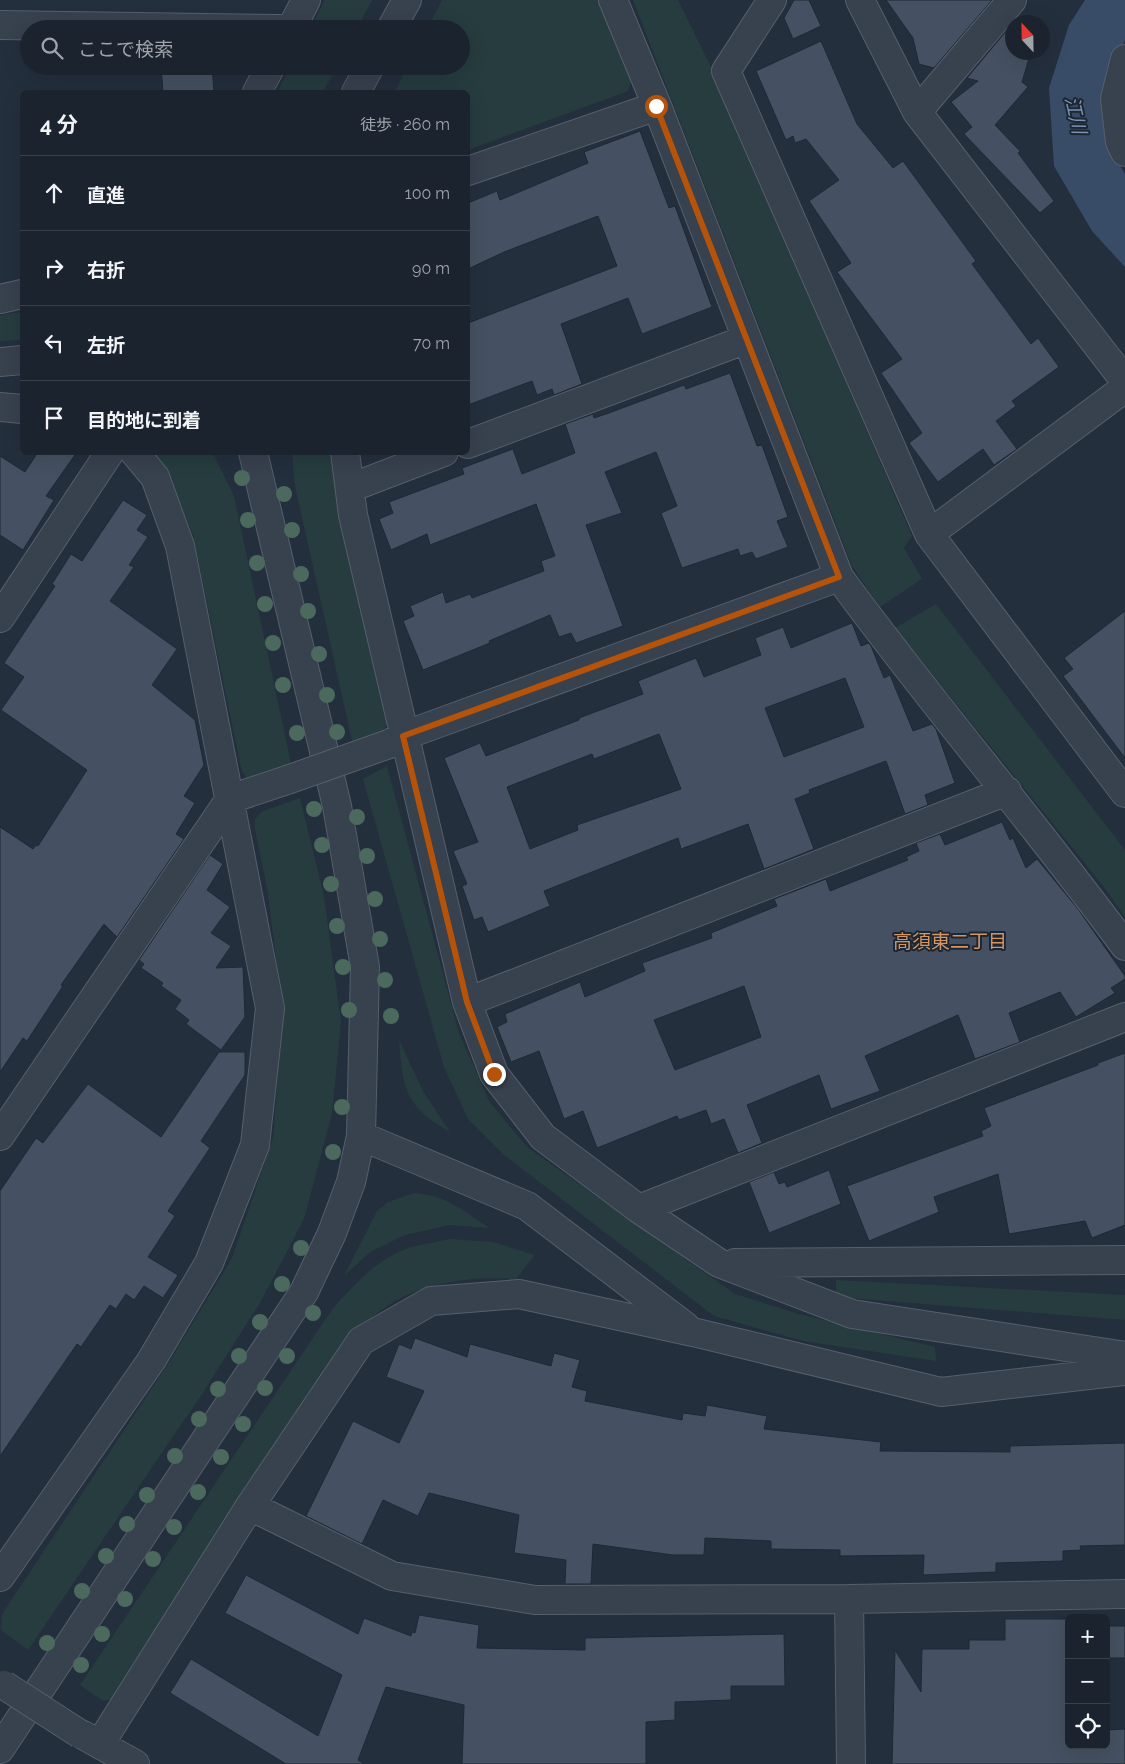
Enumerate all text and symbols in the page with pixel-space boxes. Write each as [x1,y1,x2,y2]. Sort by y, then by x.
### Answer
north arrow [1005,15,1050,60]
search box [20,20,470,75]
icon: search [38,34,66,62]
text: ここで検索 [78,38,173,60]
water label: 江川 [1061,94,1091,138]
route start [645,95,668,118]
text: 4 分 [40,112,78,137]
text: 徒歩 · 260 m [360,115,450,134]
icon: ahead [40,179,68,207]
text: 直進 [87,184,125,206]
text: 100 m [405,184,450,203]
icon: right [40,254,68,282]
text: 右折 [87,259,125,281]
text: 90 m [412,259,450,278]
icon: left [40,329,68,357]
text: 左折 [87,334,125,356]
text: 70 m [413,334,450,353]
icon: arrive [40,404,68,432]
text: 目的地に到着 [87,409,201,431]
district label: 高須東二丁目 [893,930,1007,952]
route end [483,1063,506,1086]
map controls [1065,1614,1110,1749]
button: + [1065,1614,1110,1659]
button: − [1065,1659,1110,1704]
button: locate [1065,1704,1110,1749]

